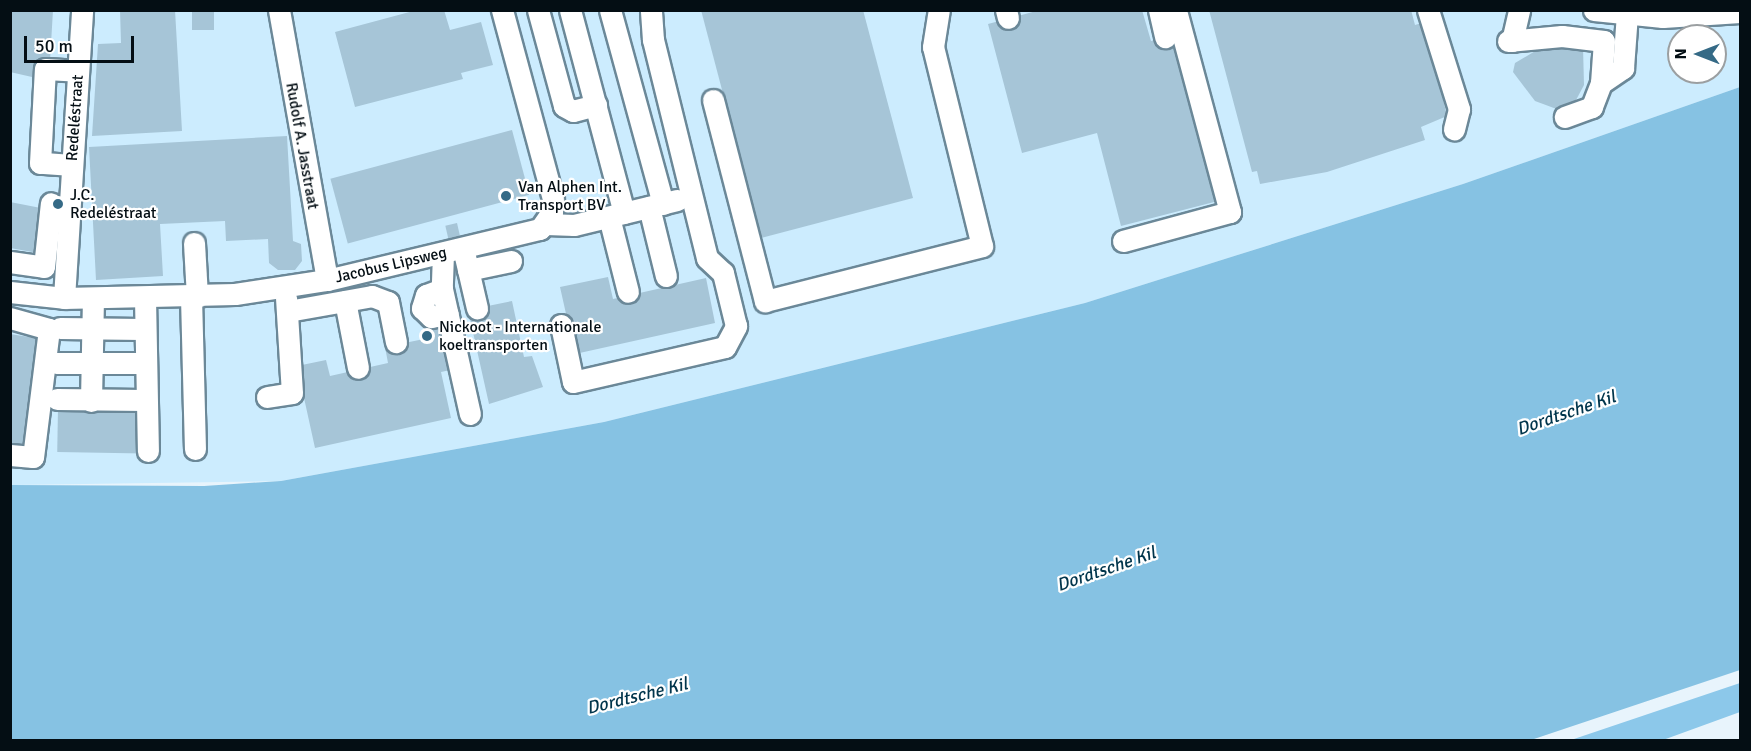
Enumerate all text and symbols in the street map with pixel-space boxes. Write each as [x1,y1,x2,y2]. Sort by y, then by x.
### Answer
scale bar [27,24,136,62]
north arrow [1667,24,1727,84]
text: 50 m [35,35,73,57]
text: N [1671,48,1691,60]
street label: Redeléstraat [62,74,88,162]
street label: Rudolf A. Jasstraat [281,81,323,211]
place label: Van Alphen Int. Transport BV [518,177,622,215]
place label: J.C. Redeléstraat [70,185,156,223]
marker: Van Alphen Int. Transport BV [499,189,513,203]
marker: J.C. Redeléstraat [51,197,65,211]
street label: Jacobus Lipsweg [333,243,449,287]
place label: Nickoot - Internationale koeltransporten [439,317,601,355]
marker: Nickoot - Internationale koeltransporten [420,329,434,343]
water label: Dordtsche Kil [1514,386,1618,440]
water label: Dordtsche Kil [1054,542,1158,596]
water label: Dordtsche Kil [584,673,690,719]

